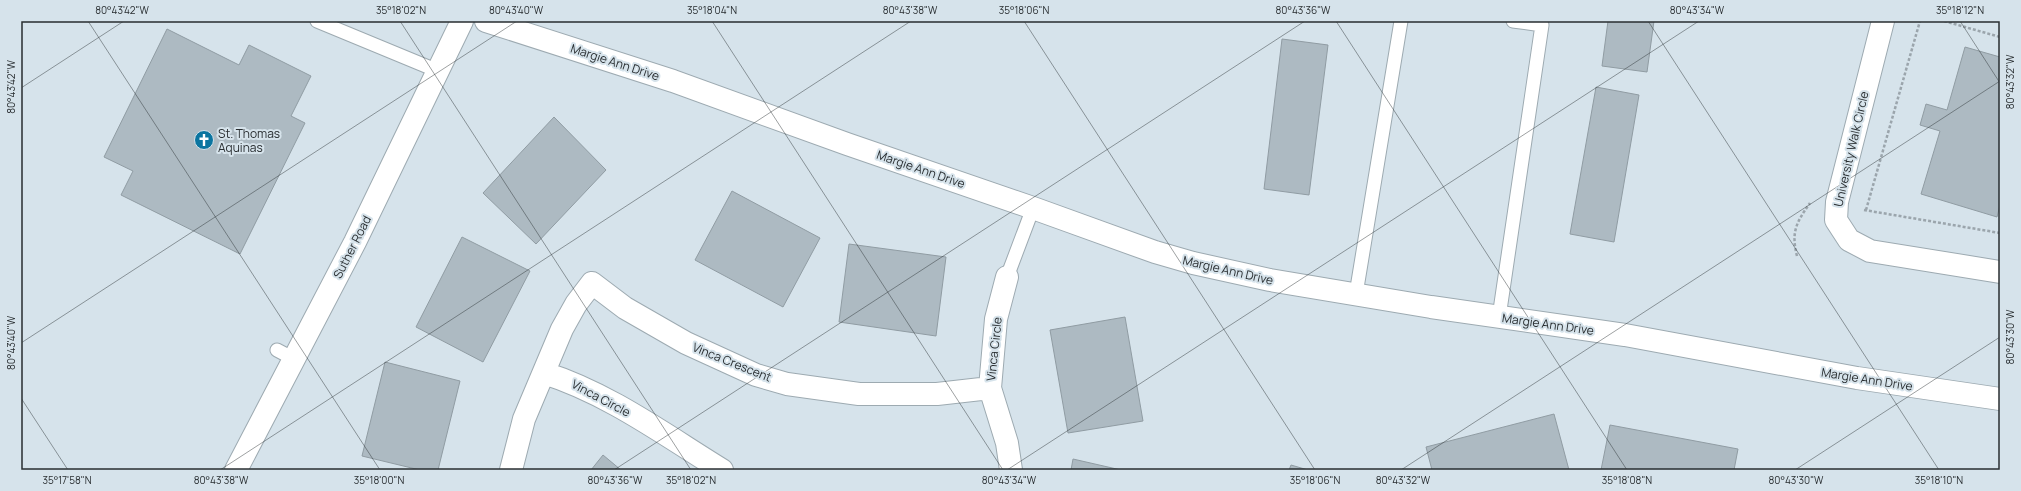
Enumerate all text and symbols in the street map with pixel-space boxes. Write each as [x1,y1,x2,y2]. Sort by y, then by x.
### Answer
text: 80°43'42"W [95,3,149,17]
text: 35°18'02"N [376,3,426,17]
text: 80°43'40"W [489,3,544,17]
text: 35°18'04"N [687,3,737,17]
text: 80°43'38"W [883,3,938,17]
text: 35°18'06"N [999,3,1050,17]
text: 80°43'36"W [1276,3,1331,17]
text: 80°43'34"W [1670,3,1725,17]
text: 35°18'12"N [1936,3,1984,17]
street label: Margie Ann Drive [568,40,662,84]
text: 80°43'32"W [2003,54,2017,109]
text: 80°43'42"W [4,60,18,114]
street label: University Walk Circle [1829,90,1873,208]
place label: St. Thomas Aquinas [218,125,280,156]
church icon: St. Thomas Aquinas [193,129,215,151]
street label: Margie Ann Drive [875,146,967,192]
street label: Suther Road [329,213,375,281]
street label: Margie Ann Drive [1181,251,1275,289]
street label: Margie Ann Drive [1501,309,1595,339]
text: 80°43'30"W [2003,309,2017,364]
text: 80°43'40"W [4,315,18,370]
street label: Vinca Circle [982,316,1006,382]
street label: Vinca Crescent [690,338,774,386]
street label: Margie Ann Drive [1820,363,1914,395]
street label: Vinca Circle [569,375,633,421]
text: 35°17'58"N [42,473,92,487]
text: 80°43'38"W [194,473,249,487]
text: 35°18'00"N [354,473,404,487]
text: 80°43'36"W [588,473,643,487]
text: 35°18'02"N [666,473,716,487]
text: 80°43'34"W [982,473,1037,487]
text: 35°18'06"N [1290,473,1341,487]
text: 80°43'32"W [1376,473,1431,487]
text: 35°18'08"N [1602,473,1652,487]
text: 80°43'30"W [1769,473,1824,487]
text: 35°18'10"N [1915,473,1963,487]

